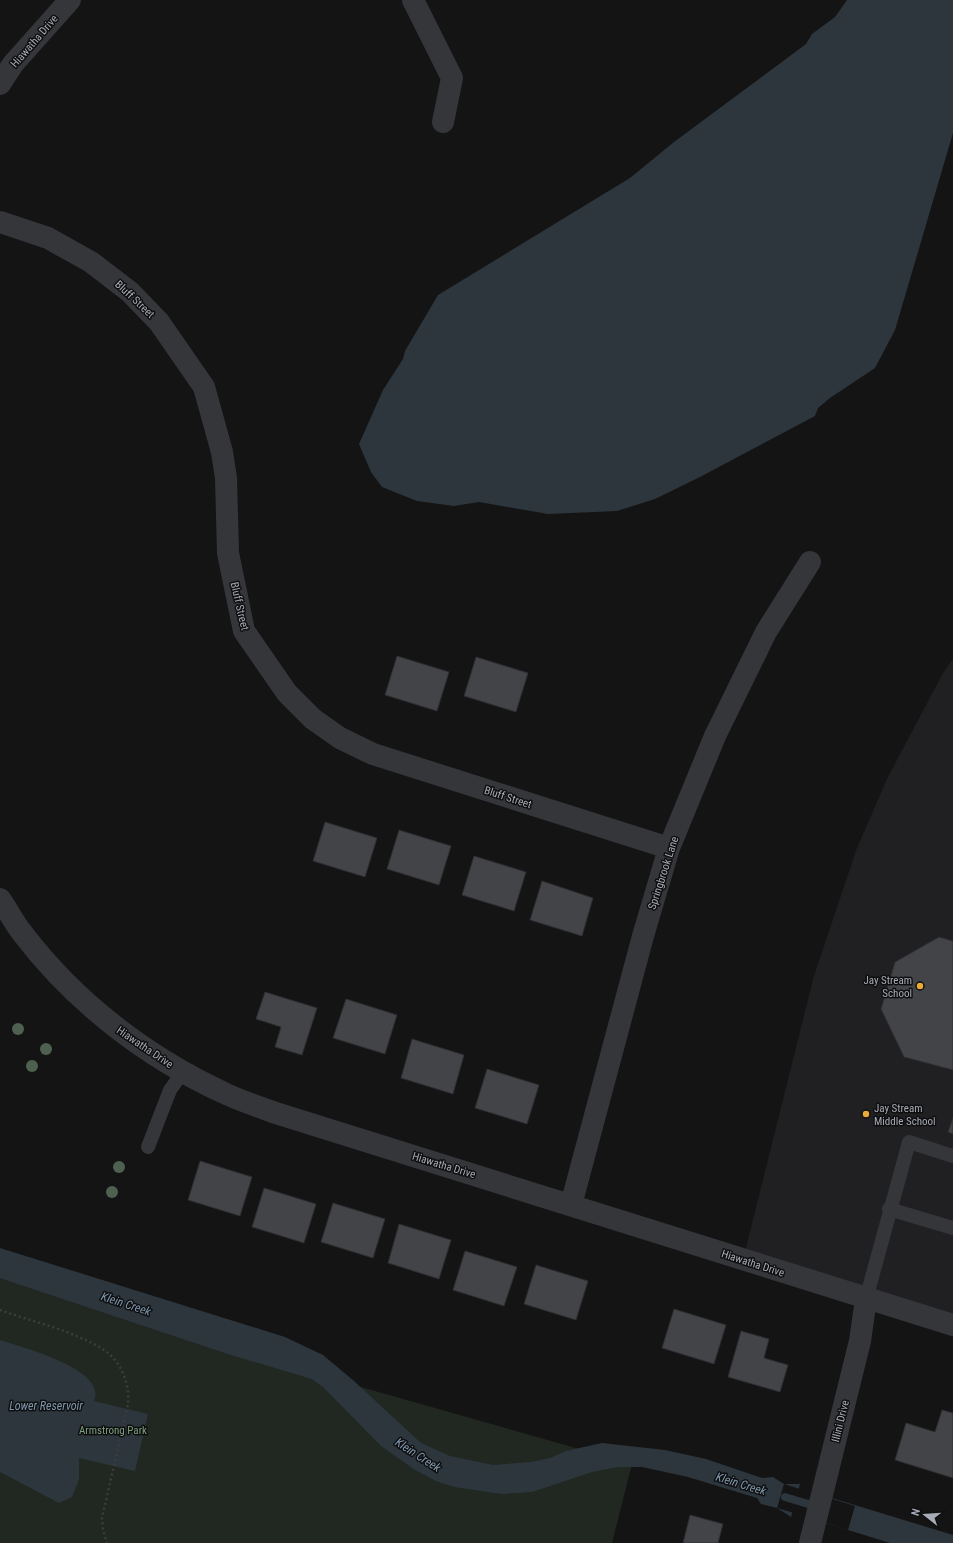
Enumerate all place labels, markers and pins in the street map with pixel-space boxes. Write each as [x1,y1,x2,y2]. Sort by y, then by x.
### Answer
place label: Jay Stream School [863,974,912,1000]
marker: Jay Stream School [915,981,925,991]
place label: Jay Stream Middle School [874,1102,936,1128]
marker: Jay Stream Middle School [861,1109,871,1119]

